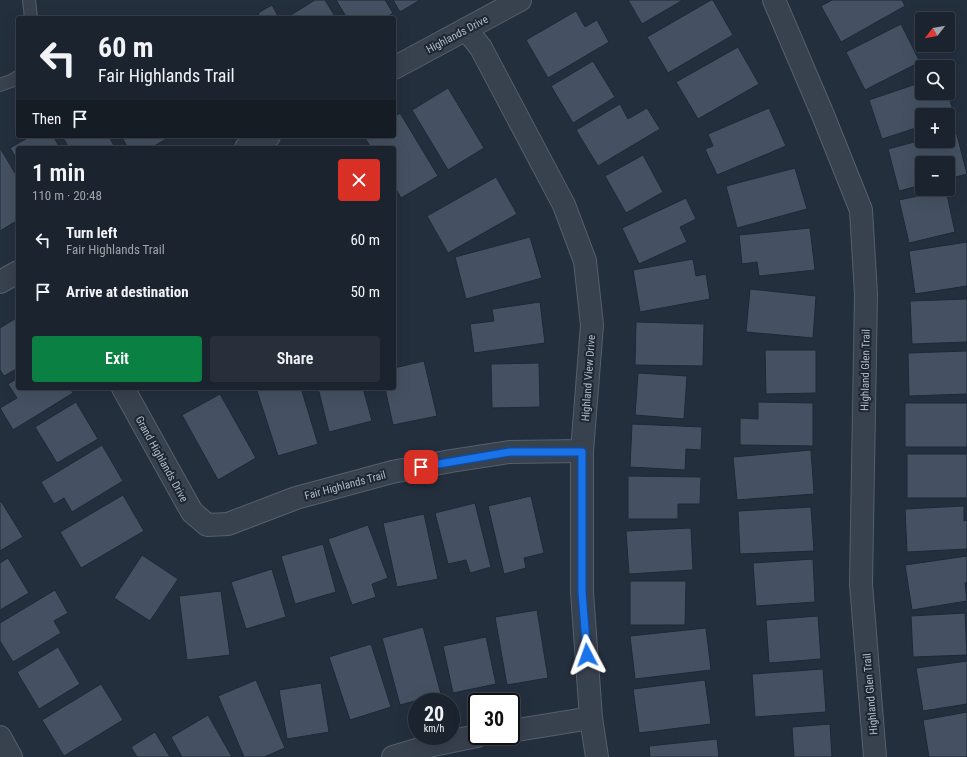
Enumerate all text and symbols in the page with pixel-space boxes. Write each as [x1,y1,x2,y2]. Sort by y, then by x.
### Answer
north arrow [915,12,955,52]
map controls [915,12,955,196]
street label: Highlands Drive [424,13,490,56]
text: 60 m [98,31,154,64]
icon: left [32,32,84,84]
button: search [915,60,955,100]
text: Fair Highlands Trail [98,65,235,86]
icon: arrive [69,108,91,130]
button: + [915,108,955,148]
text: Then [32,110,61,128]
button: − [915,156,955,196]
text: 1 min [32,159,85,187]
button: close [338,159,380,201]
text: 110 m · 20:48 [32,188,102,203]
text: Turn left [66,224,117,242]
icon: left [32,229,54,251]
text: 60 m [350,231,380,249]
text: Fair Highlands Trail [66,242,165,257]
icon: arrive [32,281,54,303]
text: Arrive at destination [66,283,189,301]
text: 50 m [350,283,380,301]
street label: Highland Glen Trail [858,329,873,411]
street label: Highland View Drive [579,334,598,422]
button: Exit [32,336,202,382]
button: Share [210,336,380,382]
street label: Grand Highlands Drive [133,414,191,505]
pin [404,450,438,484]
icon: arrive [410,456,432,478]
street label: Fair Highlands Trail [303,468,387,503]
position arrow [566,634,608,676]
street label: Highland Glen Trail [860,653,881,735]
speed limit sign: 30 [468,693,520,745]
text: 20 [424,702,444,726]
text: km/h [424,723,444,734]

